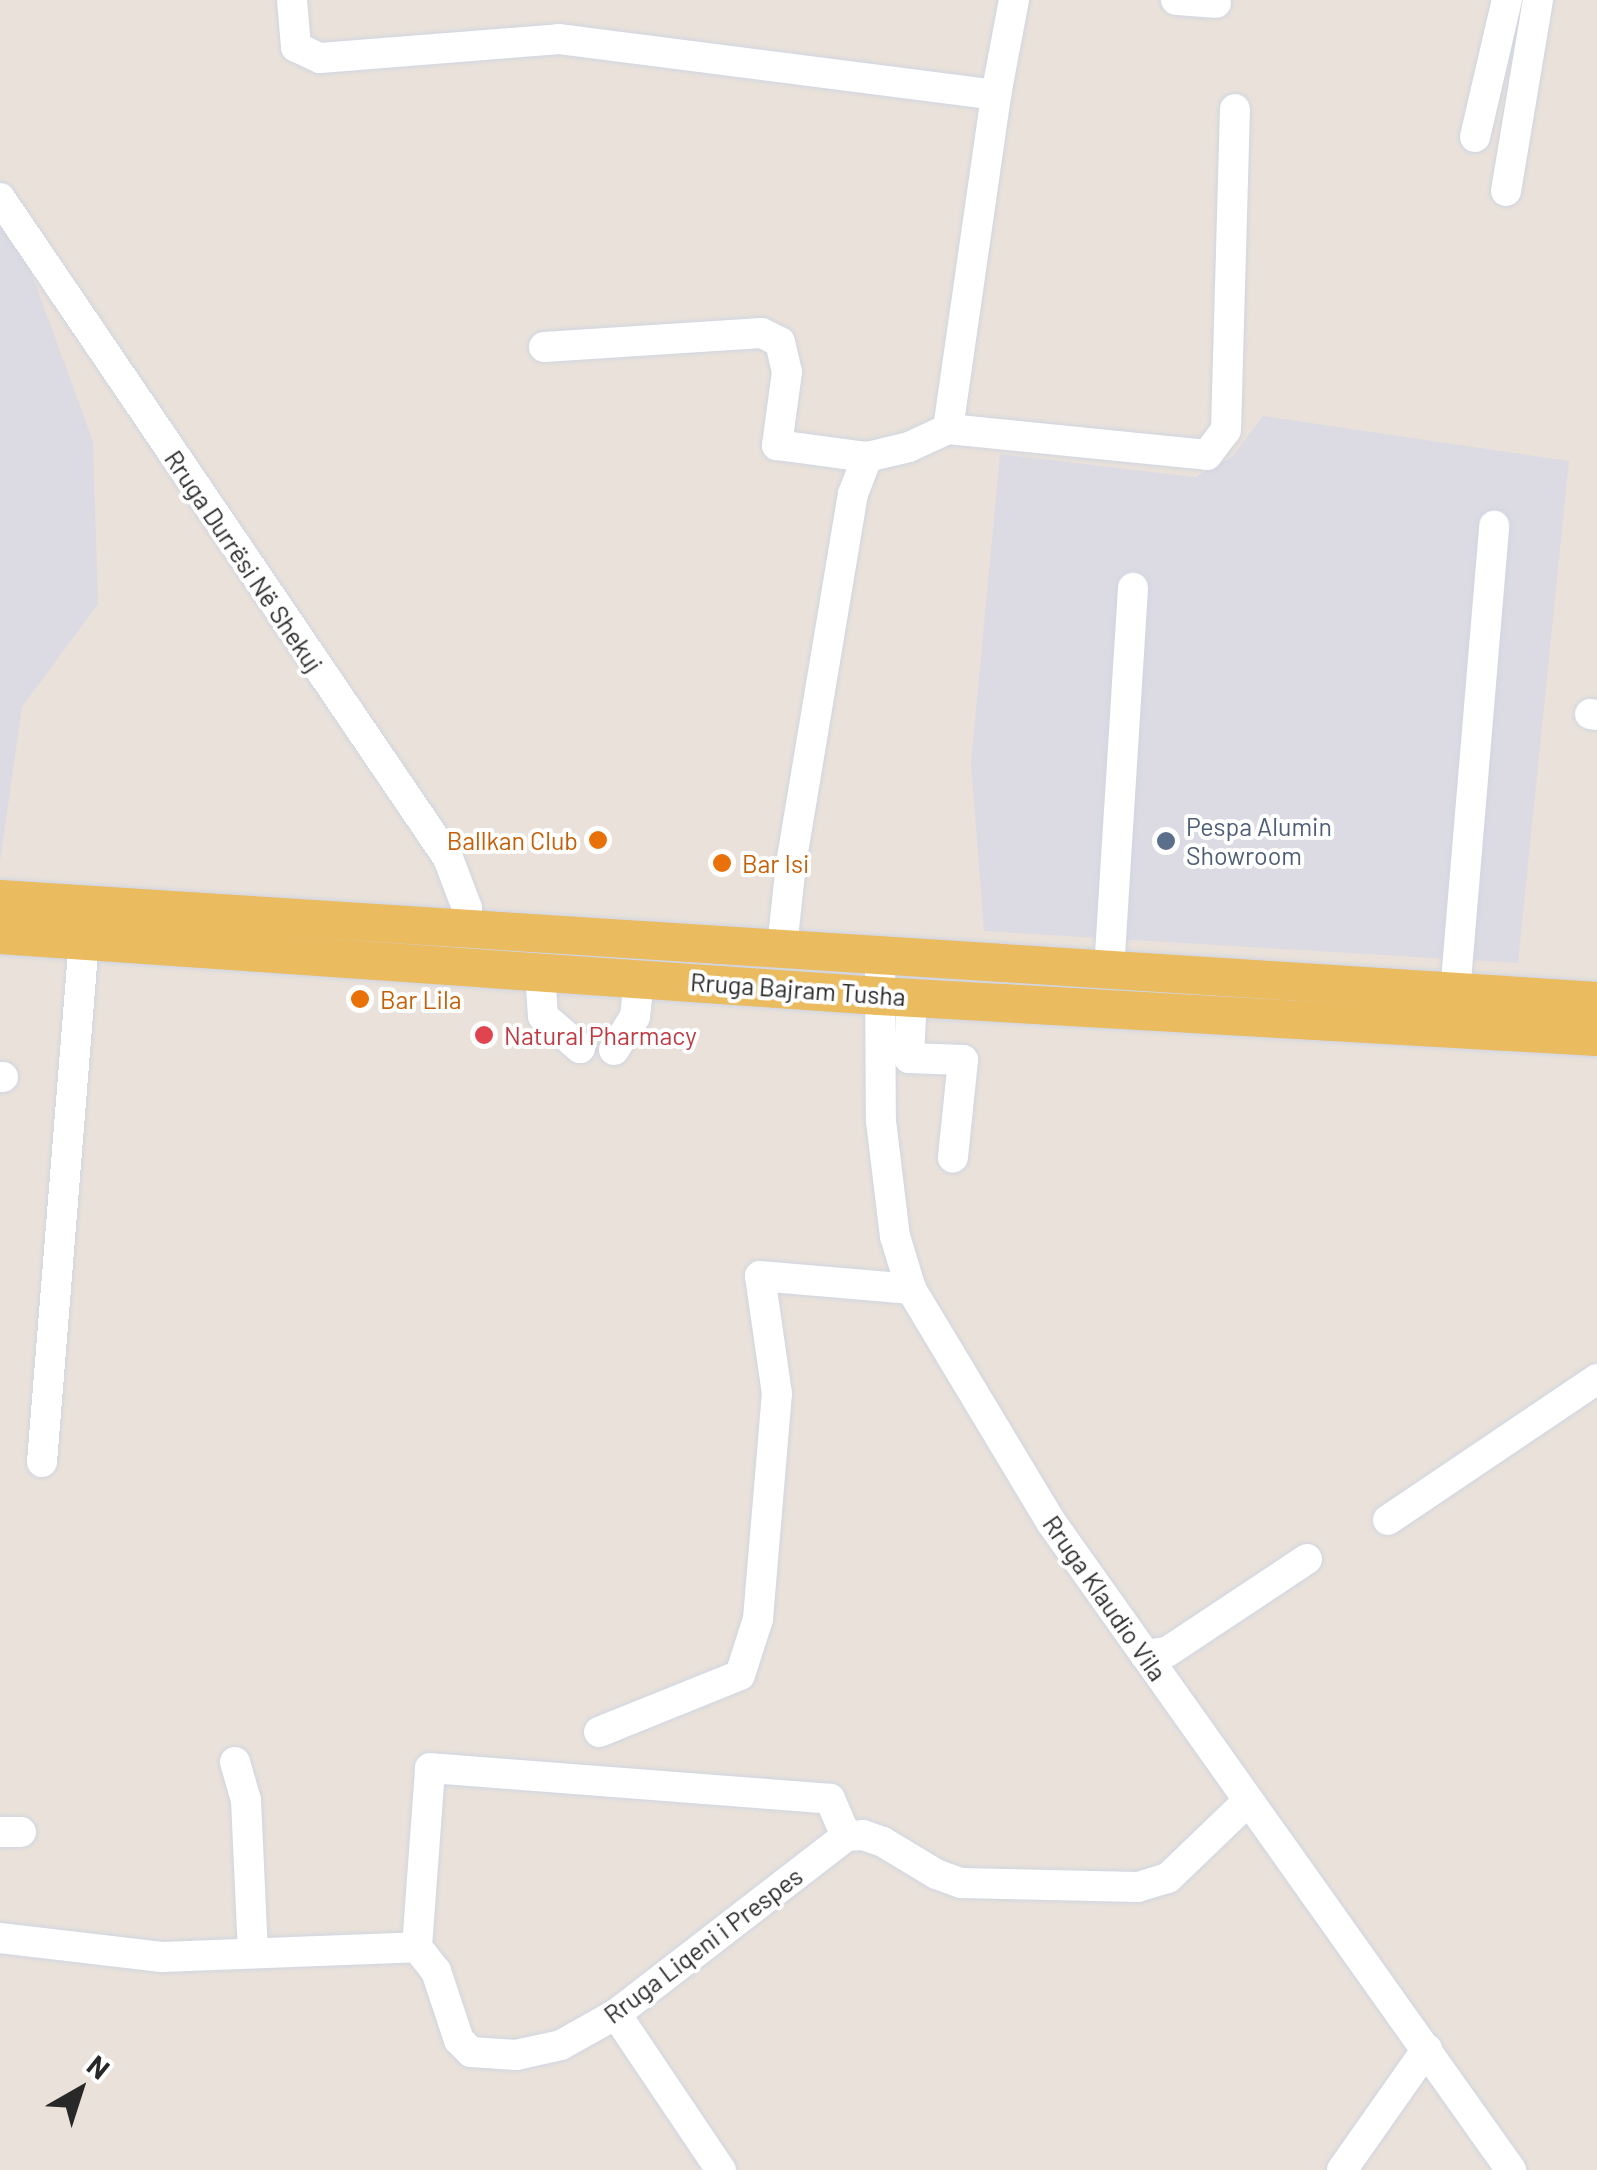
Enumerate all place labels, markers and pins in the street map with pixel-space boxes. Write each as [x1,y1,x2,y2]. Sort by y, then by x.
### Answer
place label: Pespa Alumin Showroom [1186,812,1332,871]
place label: Ballkan Club [447,825,578,855]
marker: Ballkan Club [587,829,609,851]
marker: Pespa Alumin Showroom [1155,830,1177,852]
place label: Bar Isi [742,848,809,878]
marker: Bar Isi [711,852,733,874]
place label: Bar Lila [380,984,461,1014]
marker: Bar Lila [349,988,371,1010]
place label: Natural Pharmacy [504,1020,697,1050]
marker: Natural Pharmacy [473,1024,495,1046]

